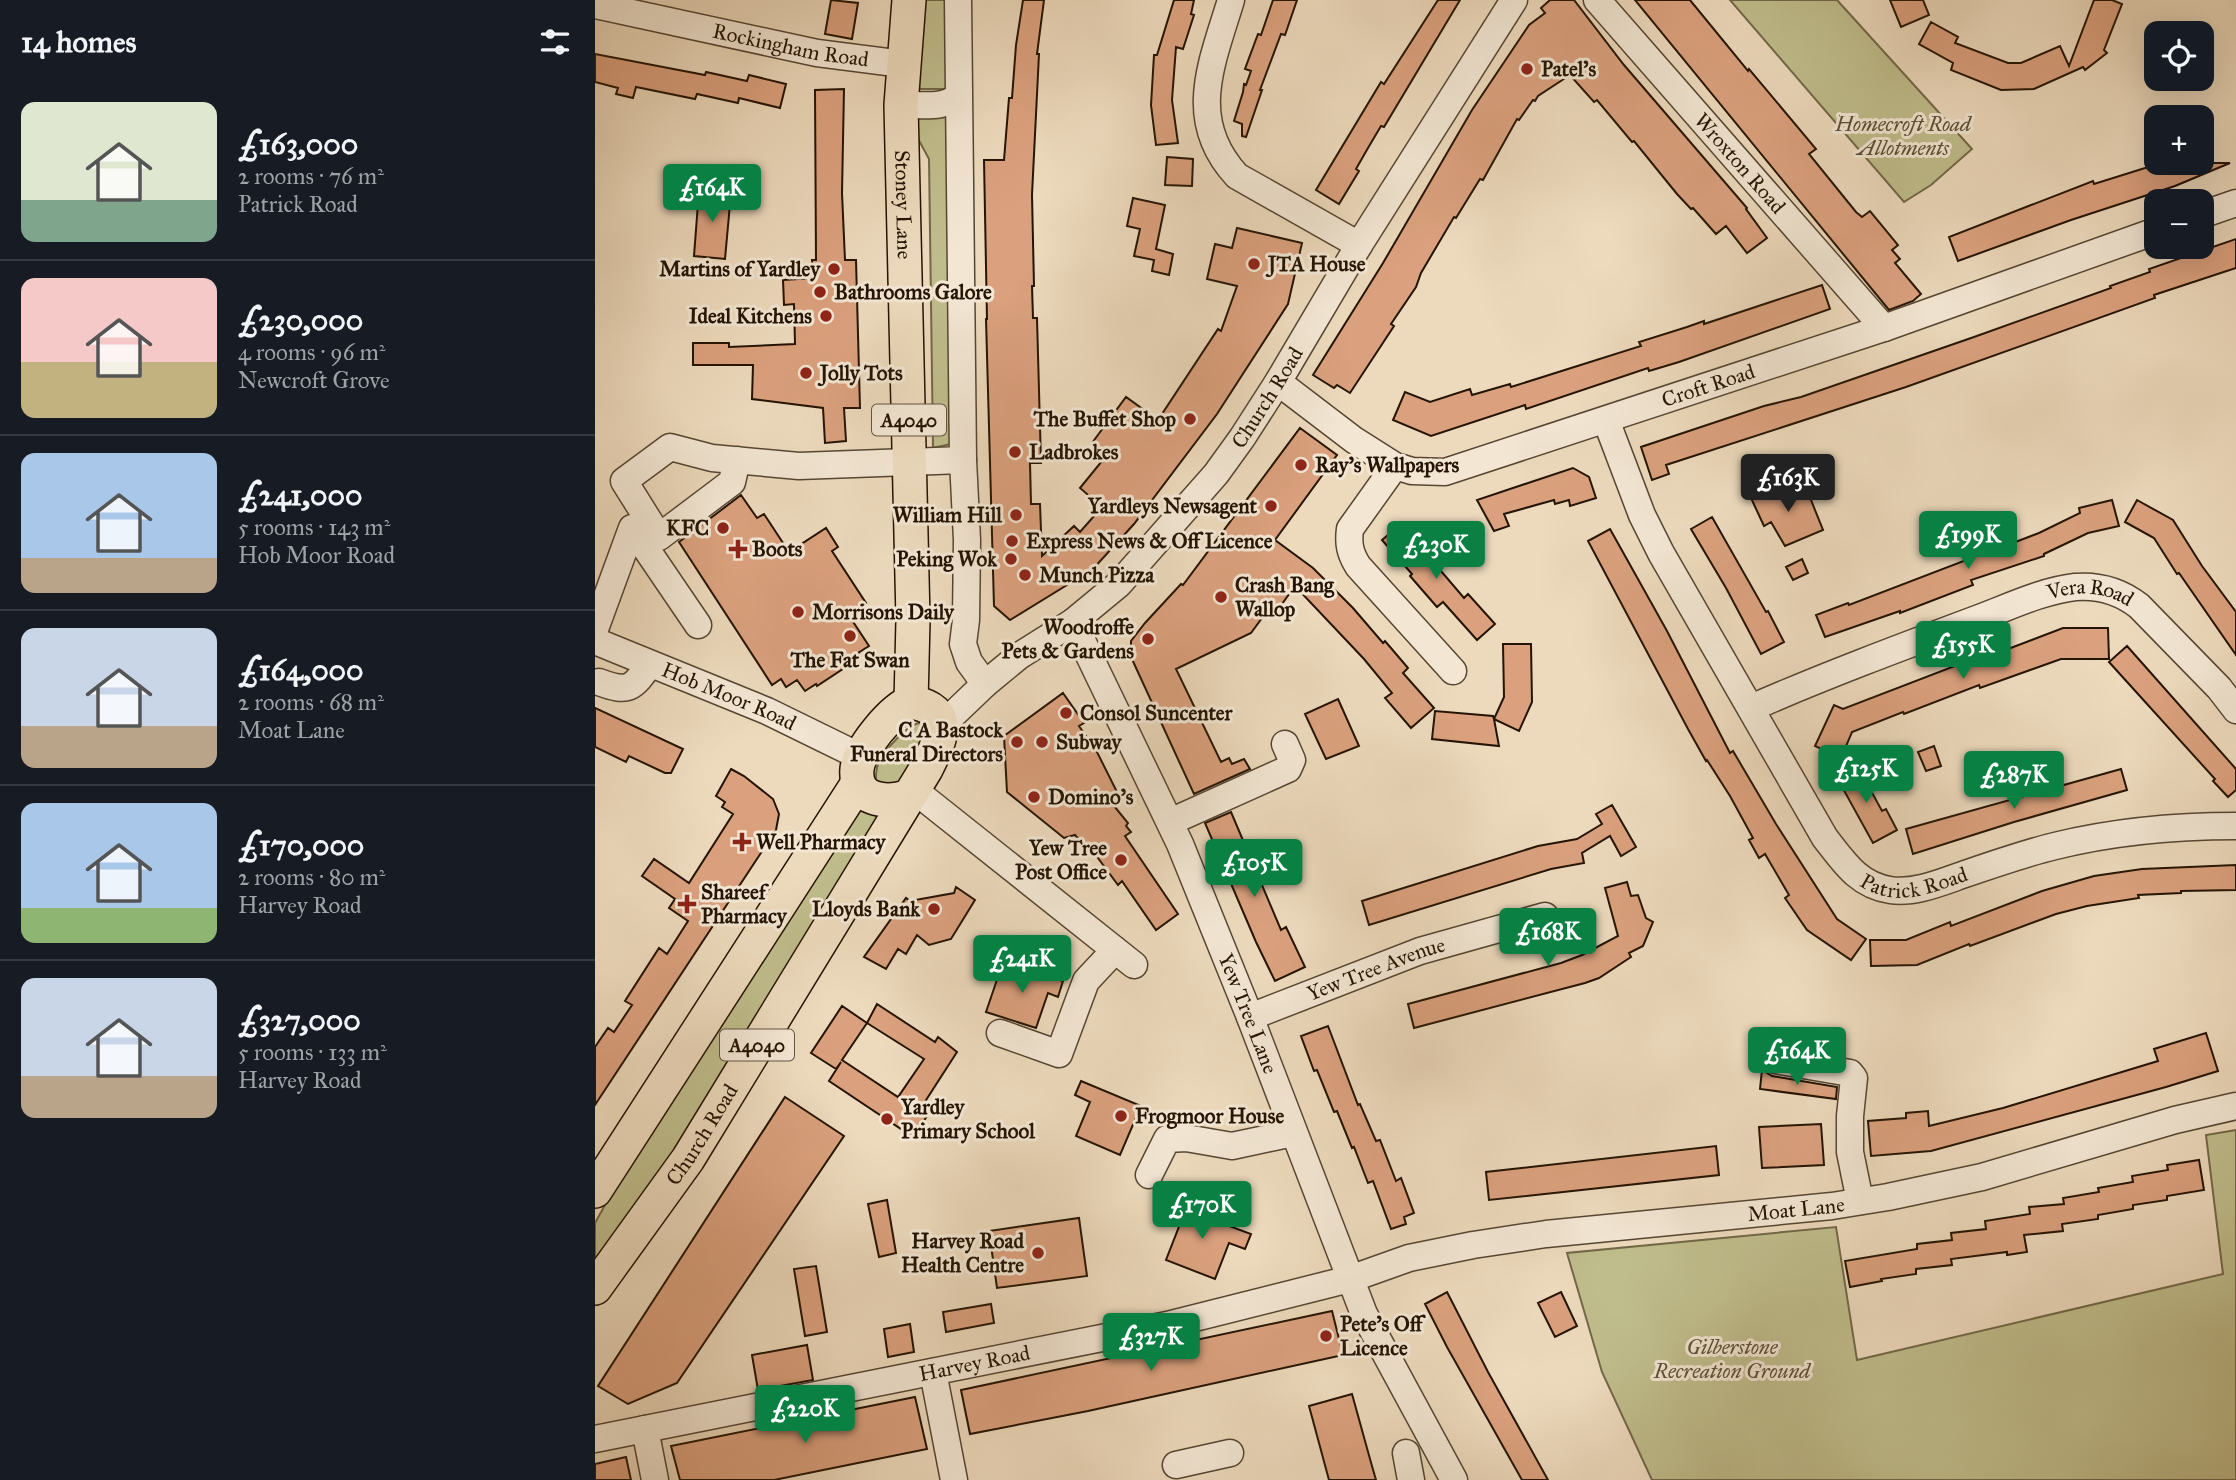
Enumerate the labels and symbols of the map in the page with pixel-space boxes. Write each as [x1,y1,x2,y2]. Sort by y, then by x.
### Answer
street label: Rockingham Road [710,18,871,73]
place label: Patel's [1541,56,1596,82]
marker: Patel's [1519,61,1535,77]
street label: Wroxton Road [1689,107,1791,219]
park label: Homecroft Road Allotments [1834,111,1973,161]
street label: Stoney Lane [889,150,918,260]
pin: £164K [663,164,761,224]
place label: JTA House [1265,251,1366,278]
place label: Martins of Yardley [659,256,821,282]
marker: JTA House [1246,256,1262,272]
marker: Martins of Yardley [826,261,842,277]
place label: Bathrooms Galore [834,279,992,305]
marker: Bathrooms Galore [812,284,828,300]
place label: Ideal Kitchens [689,303,812,329]
marker: Ideal Kitchens [818,308,834,324]
street label: Church Road [1226,342,1309,454]
street label: Croft Road [1658,358,1759,413]
place label: Jolly Tots [817,360,903,387]
marker: Jolly Tots [798,365,814,381]
road number: A4040 [872,404,946,436]
place label: The Buffet Shop [1032,406,1176,432]
marker: The Buffet Shop [1182,411,1198,427]
place label: Ladbrokes [1029,439,1119,465]
marker: Ladbrokes [1007,444,1023,460]
place label: Ray's Wallpapers [1315,452,1460,478]
pin: £163K [1739,454,1837,514]
marker: Ray's Wallpapers [1293,457,1309,473]
place label: Yardleys Newsagent [1087,493,1258,519]
marker: Yardleys Newsagent [1263,498,1279,514]
place label: William Hill [893,502,1003,528]
marker: William Hill [1008,507,1024,523]
pin: £199K [1919,512,2017,571]
place label: KFC [666,515,709,541]
marker: KFC [715,520,731,536]
pin: £230K [1387,522,1485,581]
place label: Express News & Off Licence [1026,528,1273,554]
marker: Express News & Off Licence [1004,533,1020,549]
place label: Boots [752,536,803,562]
marker: Boots [730,541,746,557]
place label: Peking Wok [896,546,998,572]
marker: Peking Wok [1003,551,1019,567]
place label: Munch Pizza [1039,562,1155,588]
marker: Munch Pizza [1017,567,1033,583]
place label: Crash Bang Wallop [1235,572,1335,622]
street label: Vera Road [2043,574,2139,612]
marker: Crash Bang Wallop [1213,589,1229,605]
place label: Morrisons Daily [812,599,955,625]
marker: Morrisons Daily [790,604,806,620]
place label: Woodroffe Pets & Gardens [1002,614,1134,664]
pin: £155K [1914,622,2012,681]
marker: The Fat Swan [842,628,858,644]
marker: Woodroffe Pets & Gardens [1140,631,1156,647]
place label: The Fat Swan [789,647,910,673]
street label: Hob Moor Road [658,657,801,737]
place label: Consol Suncenter [1080,700,1234,726]
marker: Consol Suncenter [1058,705,1074,721]
place label: C A Bastock Funeral Directors [850,717,1004,767]
place label: Subway [1056,729,1123,755]
marker: C A Bastock Funeral Directors [1009,734,1025,750]
marker: Subway [1034,734,1050,750]
pin: £125K [1817,746,1915,805]
pin: £287K [1965,752,2063,811]
place label: Domino's [1048,784,1134,810]
marker: Domino's [1026,789,1042,805]
place label: Well Pharmacy [756,829,887,855]
marker: Well Pharmacy [734,834,750,850]
place label: Yew Tree Post Office [1015,835,1107,885]
pin: £105K [1205,839,1303,899]
marker: Yew Tree Post Office [1113,852,1129,868]
street label: Patrick Road [1855,861,1971,904]
place label: Shareef Pharmacy [701,879,788,929]
marker: Shareef Pharmacy [679,896,695,912]
place label: Lloyds Bank [812,896,921,922]
marker: Lloyds Bank [926,901,942,917]
pin: £168K [1499,908,1597,968]
street label: Yew Tree Avenue [1303,932,1448,1007]
pin: £241K [973,936,1071,995]
street label: Yew Tree Lane [1213,949,1284,1077]
pin: £164K [1748,1028,1846,1087]
road number: A4040 [720,1030,794,1060]
street label: Church Road [660,1079,744,1190]
place label: Yardley Primary School [900,1094,1036,1144]
place label: Frogmoor House [1135,1103,1284,1129]
marker: Frogmoor House [1113,1108,1129,1124]
marker: Yardley Primary School [879,1111,895,1127]
pin: £170K [1153,1182,1251,1241]
street label: Moat Lane [1746,1191,1847,1227]
place label: Harvey Road Health Centre [901,1228,1024,1278]
marker: Harvey Road Health Centre [1030,1245,1046,1261]
place label: Pete's Off Licence [1340,1311,1427,1361]
pin: £327K [1102,1314,1200,1373]
marker: Pete's Off Licence [1318,1328,1334,1344]
park label: Gilberstone Recreation Ground [1653,1334,1812,1384]
street label: Harvey Road [917,1339,1033,1387]
pin: £220K [756,1386,854,1445]

